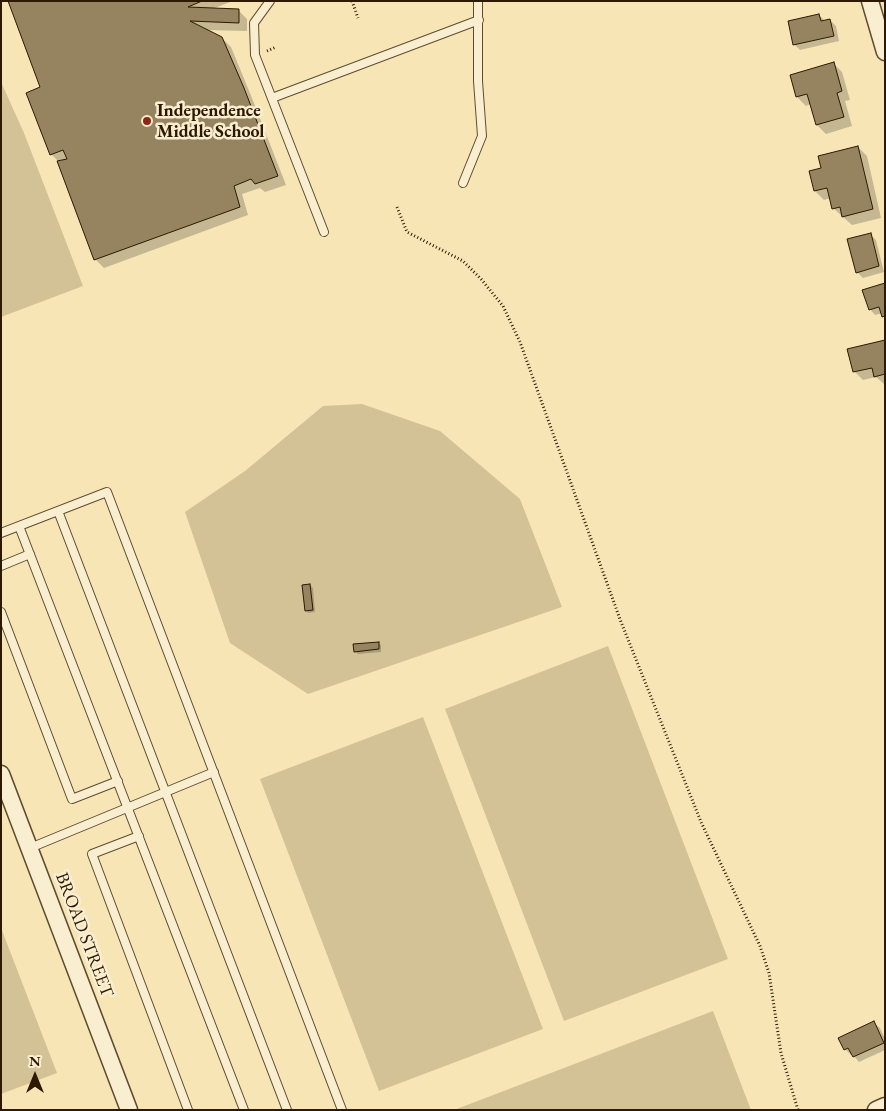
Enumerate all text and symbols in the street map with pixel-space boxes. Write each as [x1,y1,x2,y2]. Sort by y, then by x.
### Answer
place label: Independence Middle School [157,100,264,142]
marker: Independence Middle School [141,115,153,127]
street label: BROAD STREET [50,870,118,1000]
north arrow [10,1051,60,1101]
text: N [29,1052,41,1070]

